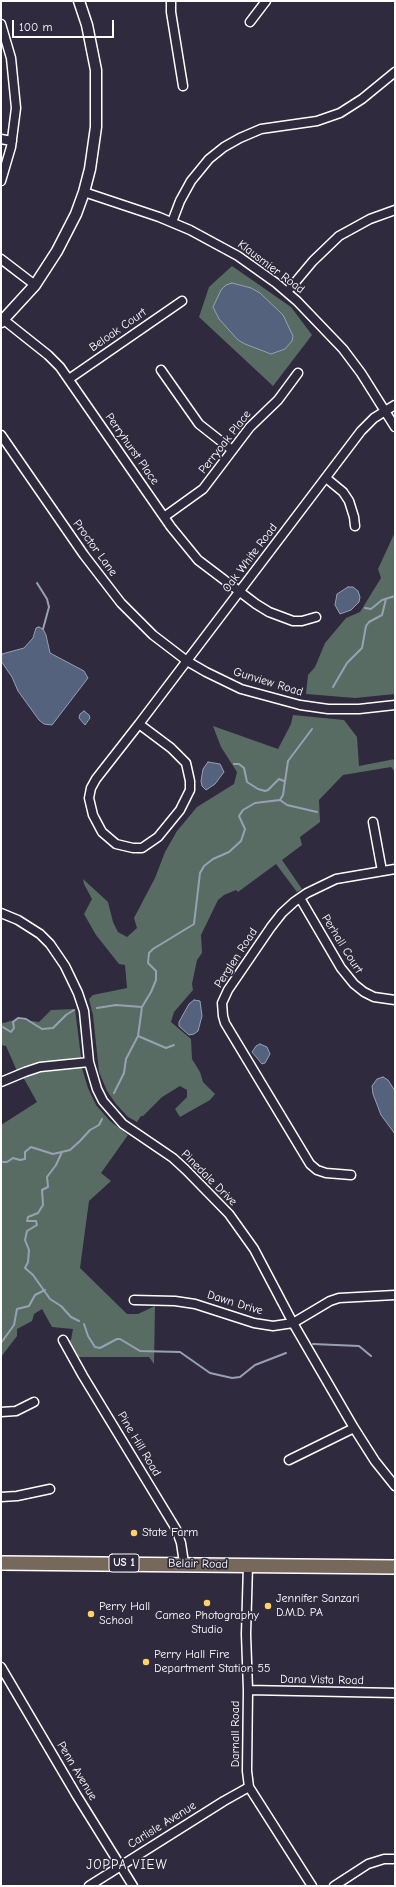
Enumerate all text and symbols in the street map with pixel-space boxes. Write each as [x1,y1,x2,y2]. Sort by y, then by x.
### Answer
scale bar [14,12,116,38]
text: 100 m [19,20,52,34]
street label: Klausmier Road [235,237,307,297]
street label: Beloak Court [87,305,149,355]
street label: Perryoak Place [196,407,254,477]
street label: Perryhurst Place [102,410,162,488]
street label: Proctor Lane [70,517,120,579]
street label: Oak White Road [219,521,281,595]
street label: Gunview Road [231,665,305,699]
street label: Perhall Court [318,912,366,976]
street label: Perglen Road [211,925,261,991]
street label: Pinedale Drive [178,1147,240,1209]
street label: Dawn Drive [205,1288,265,1318]
street label: Pine Hill Road [114,1409,164,1479]
place label: State Farm [142,1526,198,1540]
marker: State Farm [129,1528,139,1538]
road number: US 1 [109,1554,139,1572]
street label: Belair Road [168,1556,228,1572]
place label: Jennifer Sanzari D.M.D. PA [276,1592,359,1620]
marker: Cameo Photography Studio [202,1598,212,1608]
place label: Perry Hall School [99,1600,150,1628]
marker: Jennifer Sanzari D.M.D. PA [263,1601,273,1611]
marker: Perry Hall School [86,1609,96,1619]
place label: Cameo Photography Studio [155,1609,259,1637]
place label: Perry Hall Fire Department Station 55 [154,1648,270,1676]
marker: Perry Hall Fire Department Station 55 [141,1657,151,1667]
street label: Dana Vista Road [280,1672,364,1688]
street label: Darnall Road [229,1701,243,1767]
street label: Penn Avenue [54,1739,100,1803]
street label: Carlisle Avenue [125,1798,199,1852]
district label: JOPPA VIEW [86,1857,168,1873]

